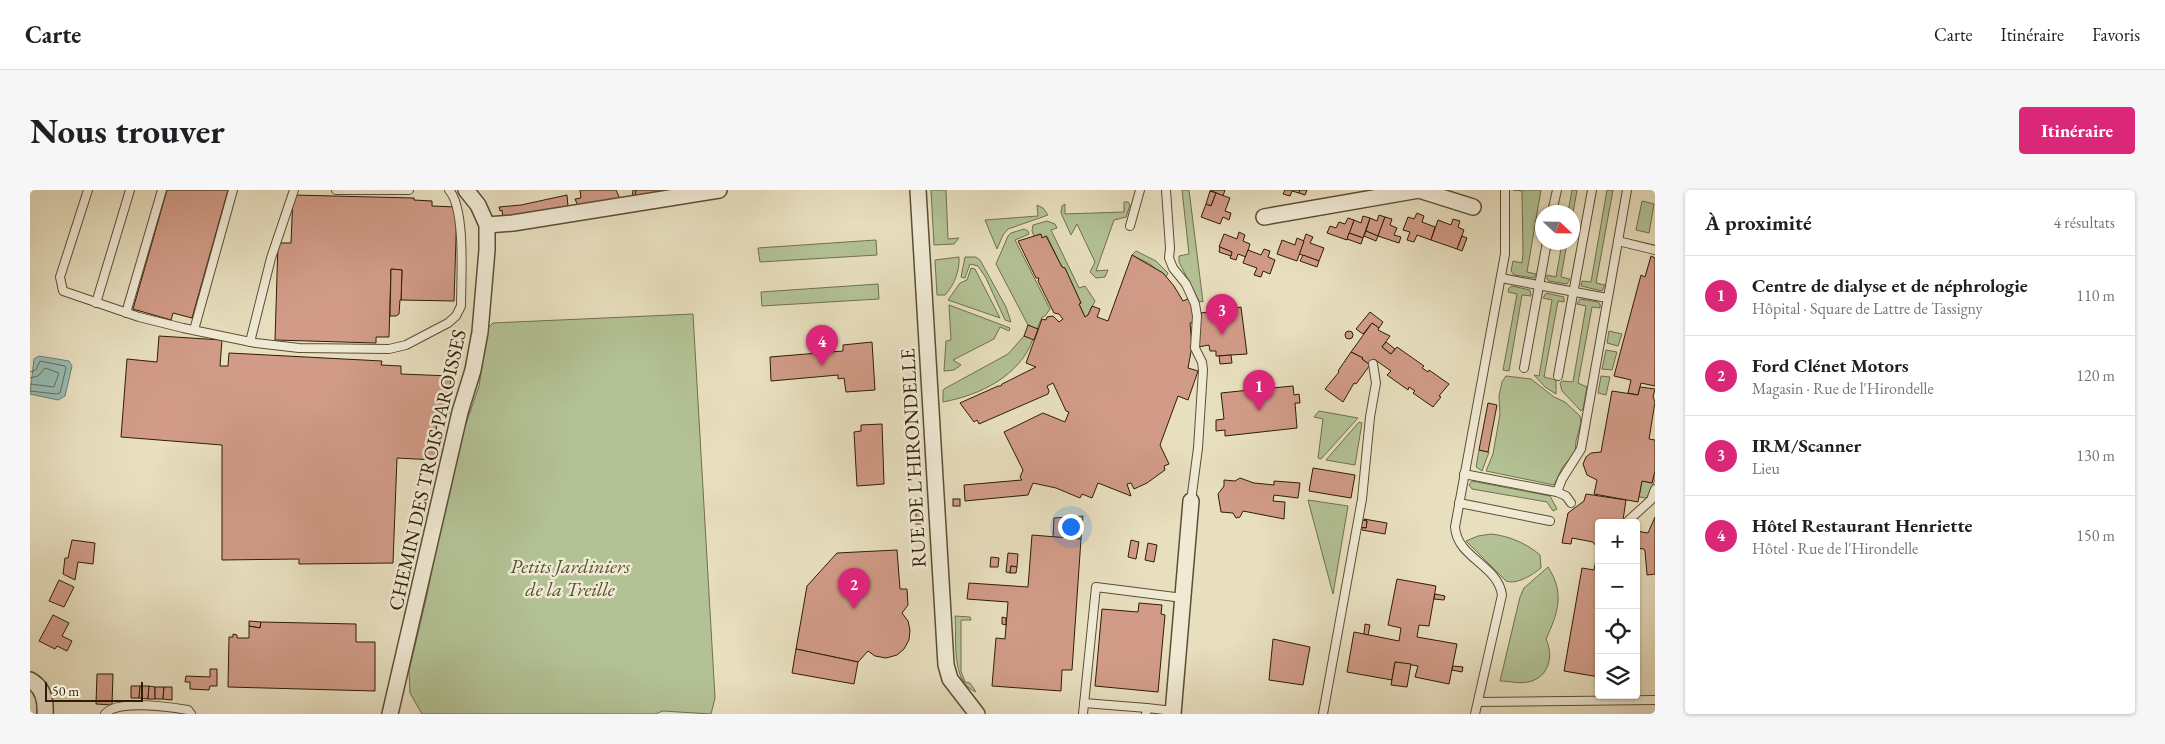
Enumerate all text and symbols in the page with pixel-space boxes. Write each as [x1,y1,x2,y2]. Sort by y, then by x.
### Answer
text: Carte [25,19,81,50]
text: Carte [1934,23,1973,46]
text: Itinéraire [2001,23,2064,46]
text: Favoris [2092,23,2140,46]
button: Itinéraire [2019,107,2135,154]
text: Nous trouver [30,108,225,153]
north arrow [1535,205,1580,250]
text: À proximité [1705,209,1812,236]
text: 4 résultats [2053,212,2115,233]
text: Centre de dialyse et de néphrologie [1752,273,2028,298]
text: 1 [1717,285,1725,306]
text: 110 m [2076,285,2115,306]
pin: 3 [1206,294,1238,335]
text: Hôpital · Square de Lattre de Tassigny [1752,298,1982,319]
pin: 4 [806,325,838,366]
street label: CHEMIN DES TROIS PAROISSES [382,327,472,613]
street label: RUE DE L'HIRONDELLE [894,348,932,568]
text: Ford Clénet Motors [1752,353,1909,378]
text: 2 [1717,365,1725,386]
text: 120 m [2076,365,2115,386]
pin: 1 [1243,370,1275,411]
text: Magasin · Rue de l'Hirondelle [1752,378,1934,399]
text: IRM/Scanner [1752,433,1861,458]
text: 3 [1717,445,1725,466]
text: 130 m [2076,445,2115,466]
text: Lieu [1752,458,1780,479]
text: Hôtel Restaurant Henriette [1752,513,1972,538]
your location [1058,514,1084,540]
map controls [1595,519,1640,699]
button: + [1595,519,1640,564]
text: 4 [1717,525,1725,546]
text: 150 m [2076,525,2115,546]
text: Hôtel · Rue de l'Hirondelle [1752,538,1918,559]
park label: Petits Jardiniers de la Treille [510,553,630,602]
button: − [1595,564,1640,609]
pin: 2 [838,568,870,609]
button: locate [1595,609,1640,654]
button: layers [1595,654,1640,699]
scale bar [45,679,142,702]
text: 50 m [52,682,79,700]

